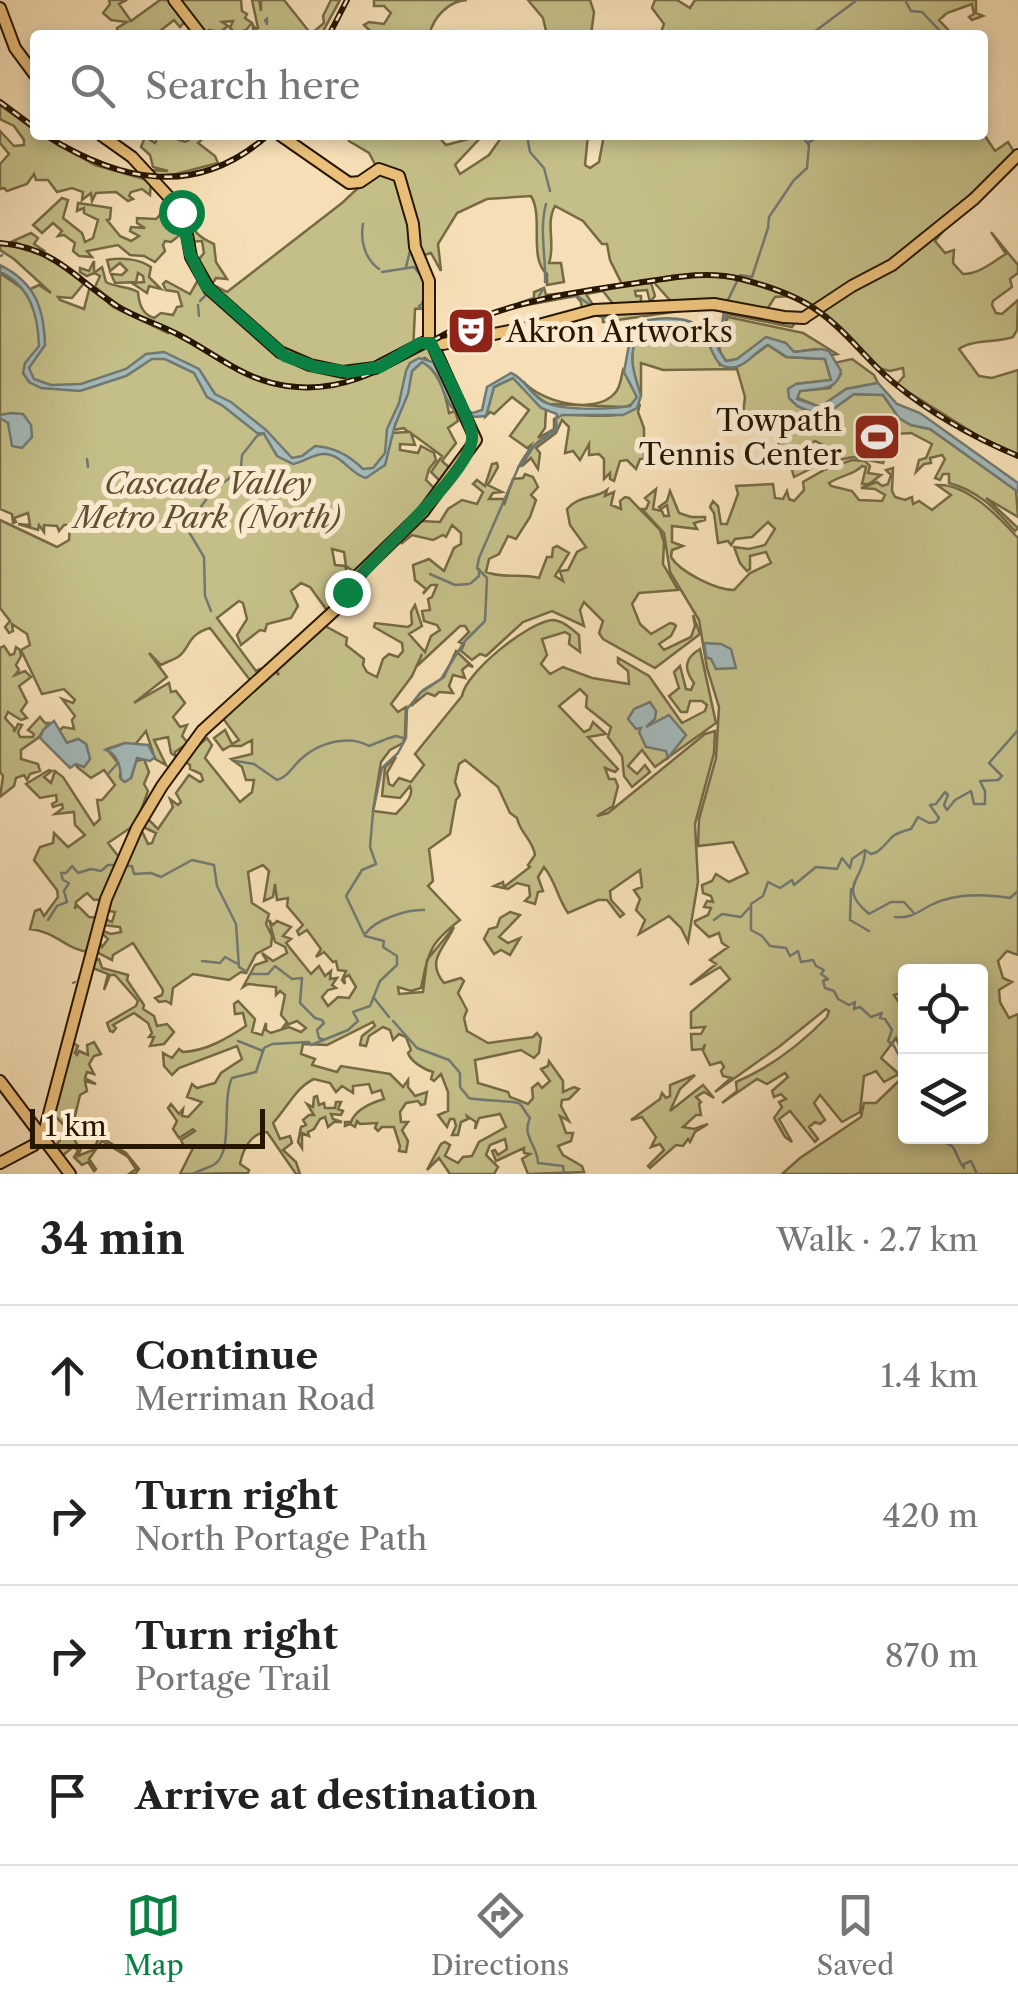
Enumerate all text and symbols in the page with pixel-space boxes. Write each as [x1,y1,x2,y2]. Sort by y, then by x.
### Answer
search box [30,30,988,140]
icon: search [65,58,120,113]
text: Search here [145,62,360,109]
route start [159,190,205,236]
theatre icon: Akron Artworks [445,305,497,357]
place label: Akron Artworks [505,313,733,350]
place label: Towpath Tennis Center [639,402,842,473]
sports icon: Towpath Tennis Center [851,411,903,463]
park label: Cascade Valley Metro Park (North) [71,465,342,536]
route end [325,570,371,616]
map controls [898,964,988,1144]
button: locate [898,964,988,1054]
button: layers [898,1054,988,1144]
scale bar [30,1104,265,1148]
text: 1 km [45,1109,107,1143]
text: 34 min [40,1213,185,1265]
text: Walk · 2.7 km [777,1220,978,1259]
text: Continue [135,1332,318,1379]
icon: ahead [40,1348,95,1403]
text: 1.4 km [881,1356,978,1395]
text: Merriman Road [135,1379,376,1418]
text: Turn right [135,1472,338,1519]
icon: right [40,1488,95,1543]
text: 420 m [882,1496,978,1535]
text: North Portage Path [135,1519,427,1558]
text: Turn right [135,1612,338,1659]
icon: right [40,1628,95,1683]
text: 870 m [885,1636,978,1675]
text: Portage Trail [135,1659,330,1698]
icon: arrive [40,1768,95,1823]
text: Arrive at destination [135,1772,538,1819]
tab: Map [124,1888,184,1982]
tab: Directions [431,1888,569,1982]
tab: Saved [817,1888,894,1982]

